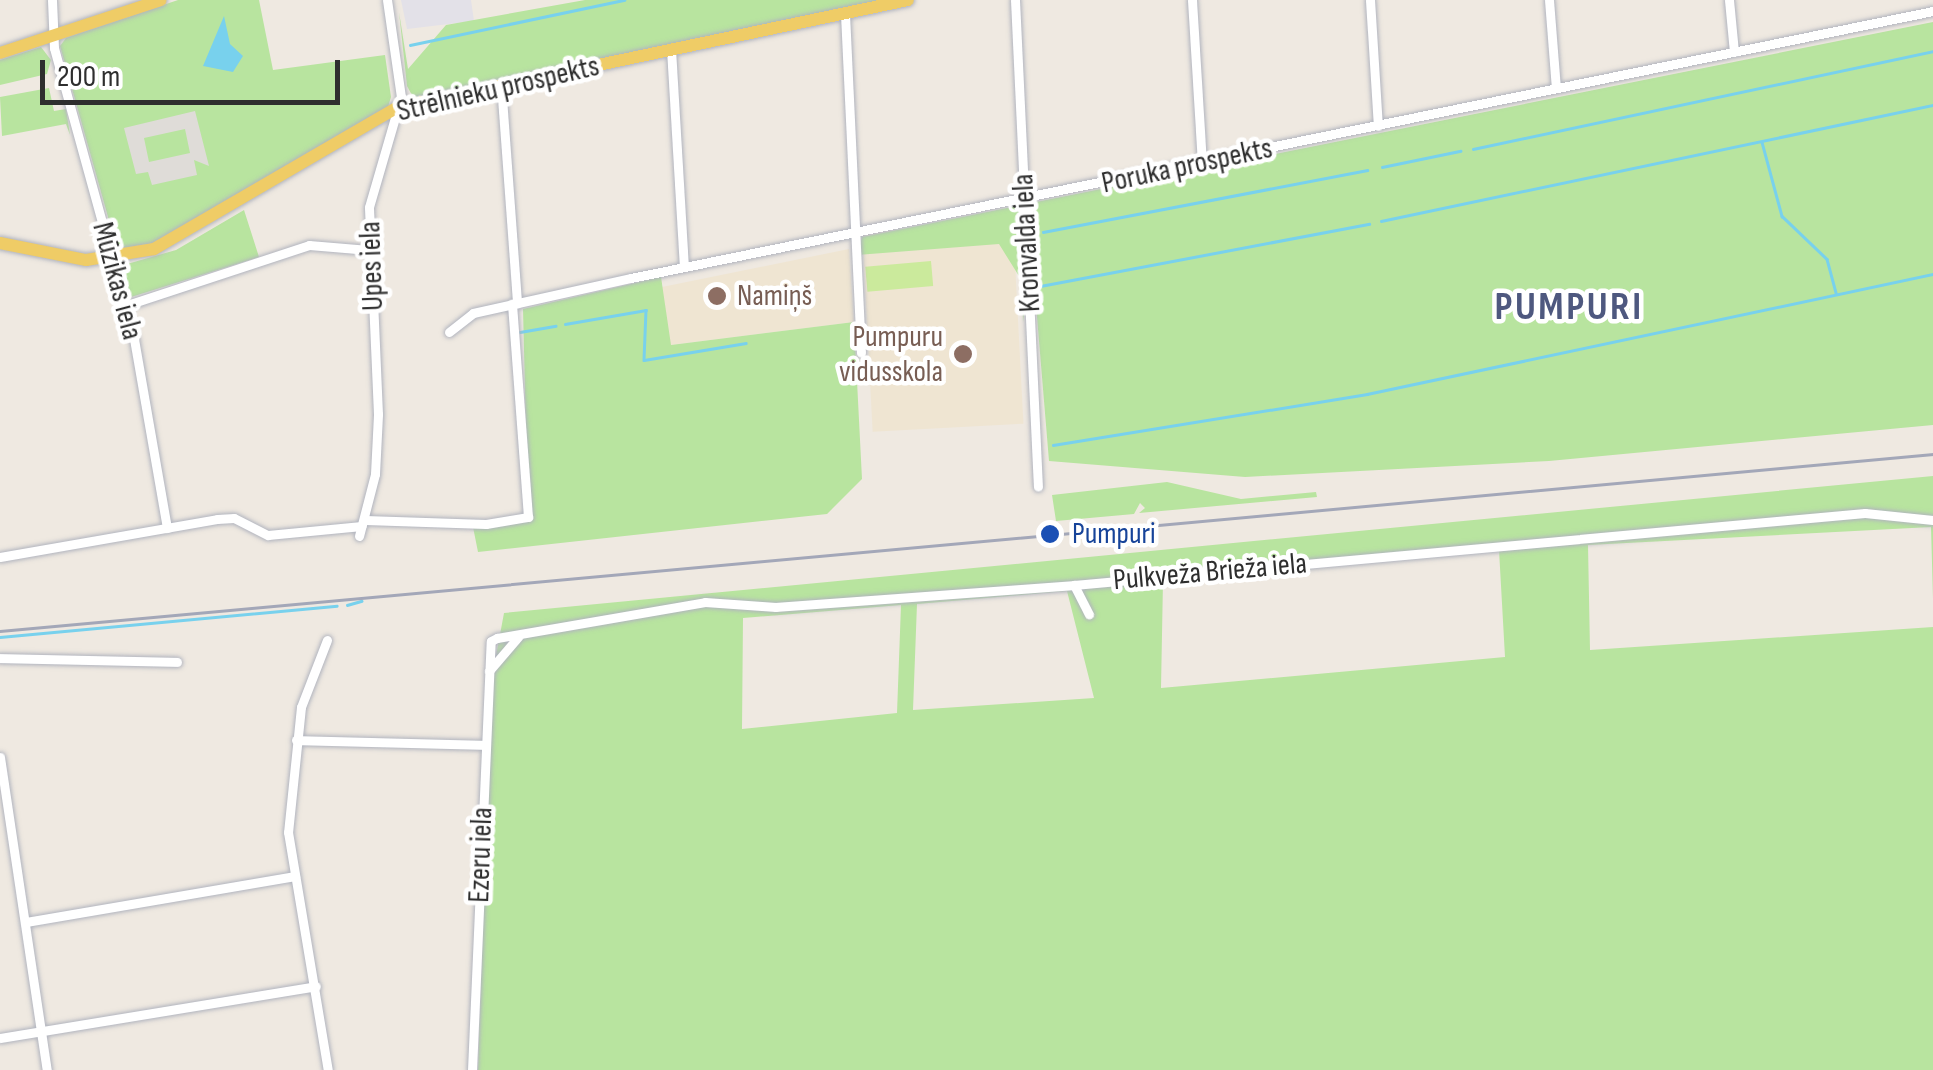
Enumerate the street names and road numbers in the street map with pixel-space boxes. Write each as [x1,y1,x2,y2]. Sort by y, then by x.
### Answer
street label: Strēlnieku prospekts [393,48,603,130]
street label: Poruka prospekts [1098,130,1276,202]
street label: Kronvalda iela [1005,173,1049,313]
street label: Mūzikas iela [84,218,150,344]
street label: Upes iela [352,221,392,311]
street label: Pulkveža Brieža iela [1112,546,1308,598]
street label: Ezeru iela [461,807,501,903]

